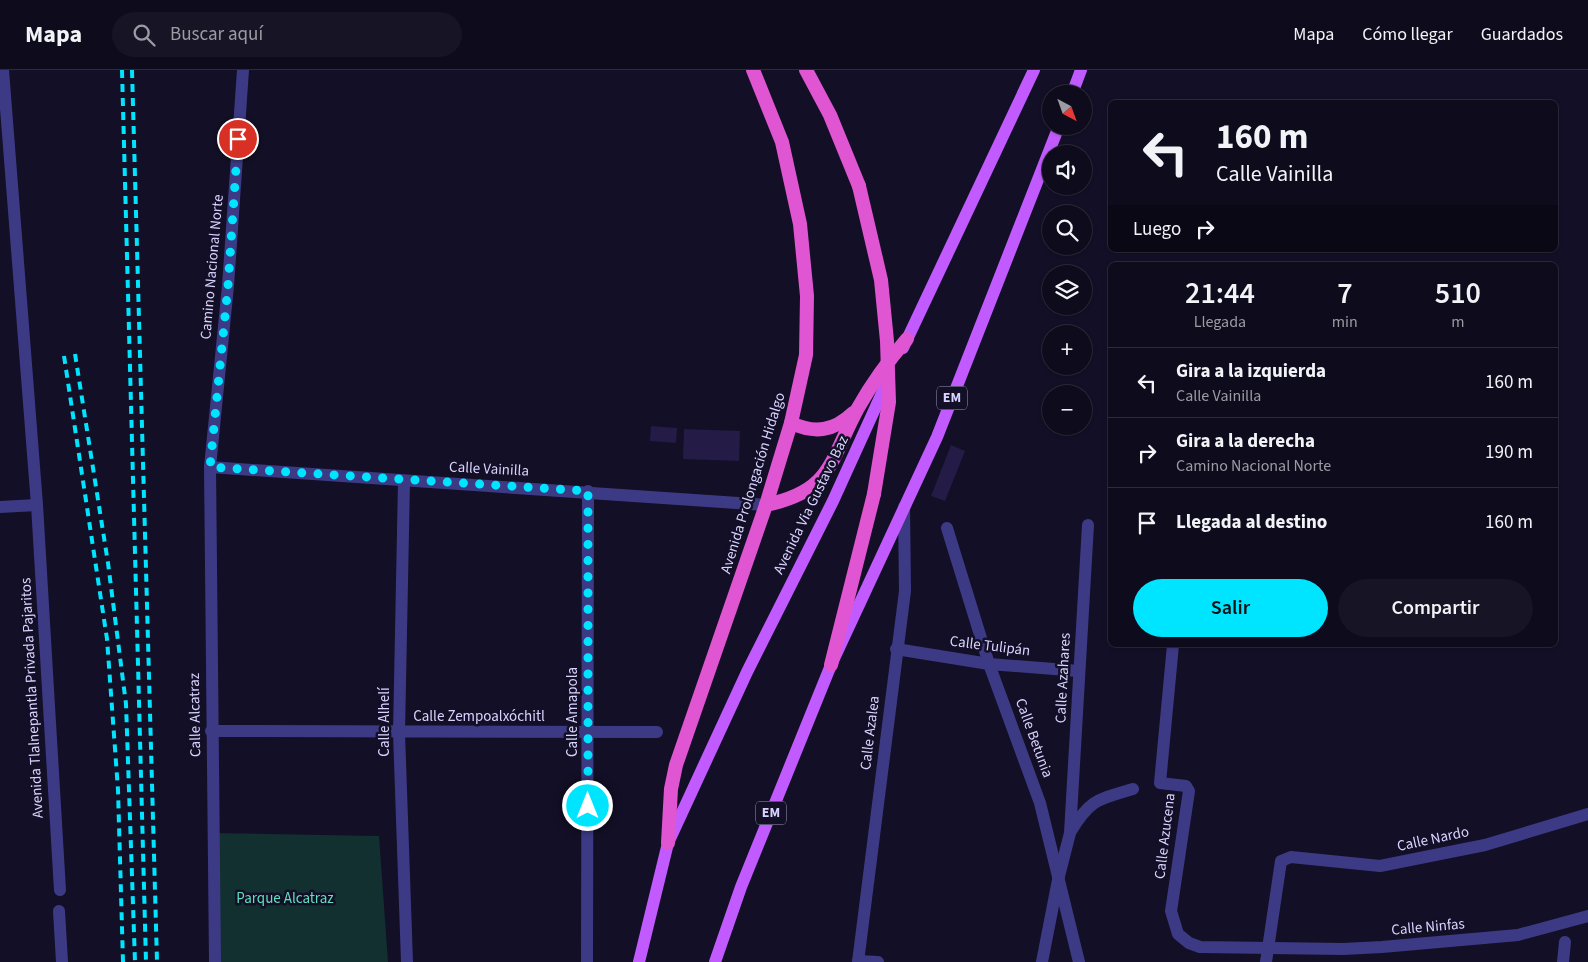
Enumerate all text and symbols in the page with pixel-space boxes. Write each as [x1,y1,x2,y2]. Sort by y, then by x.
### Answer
search box [112,12,462,57]
text: Mapa [25,17,82,52]
icon: search [130,21,158,49]
text: Buscar aquí [170,21,263,48]
text: Mapa [1293,22,1334,47]
text: Cómo llegar [1362,22,1453,47]
text: Guardados [1481,22,1563,47]
north arrow [1042,85,1092,135]
map controls [1042,85,1092,435]
text: 160 m [1216,112,1308,162]
pin [217,118,259,160]
icon: left [1133,120,1198,185]
icon: arrive [224,125,252,153]
button: sound [1042,145,1092,195]
text: Calle Vainilla [1216,158,1333,190]
street label: Camino Nacional Norte [195,194,229,340]
button: search [1042,205,1092,255]
icon: right [1191,215,1219,243]
text: Luego [1133,216,1181,243]
button: layers [1042,265,1092,315]
text: 21:44 [1185,272,1255,315]
text: 7 [1337,272,1353,315]
text: 510 [1435,272,1481,315]
text: Llegada [1194,311,1246,333]
text: min [1332,311,1358,333]
text: m [1451,311,1465,333]
button: + [1042,325,1092,375]
text: Gira a la izquierda [1176,358,1326,385]
icon: left [1133,369,1161,397]
text: 160 m [1485,369,1533,396]
button: − [1042,385,1092,435]
text: Calle Vainilla [1176,385,1261,407]
road number: EM [937,386,967,409]
street label: Avenida Prolongación Hidalgo [715,390,791,576]
text: Gira a la derecha [1176,428,1315,455]
street label: Avenida Via Gustavo Baz [768,432,854,578]
icon: right [1133,439,1161,467]
text: 190 m [1485,439,1533,466]
text: Camino Nacional Norte [1176,455,1331,477]
street label: Calle Vainilla [449,456,529,482]
icon: arrive [1133,509,1161,537]
text: Llegada al destino [1176,509,1327,536]
text: 160 m [1485,509,1533,536]
street label: Avenida Tlalnepantla Privada Pajaritos [15,577,49,819]
button: Salir [1133,579,1328,637]
button: Compartir [1338,579,1533,637]
street label: Calle Tulipán [948,631,1032,661]
street label: Calle Azahares [1050,632,1076,724]
street label: Calle Amapola [562,667,583,757]
street label: Calle Alcatraz [184,673,206,757]
street label: Calle Alhelí [374,686,395,757]
street label: Calle Azalea [855,695,885,771]
street label: Calle Betunia [1010,695,1058,781]
street label: Calle Zempoalxóchitl [413,706,545,727]
position arrow [561,779,613,831]
street label: Calle Azucena [1149,792,1181,880]
road number: EM [756,801,786,824]
street label: Calle Nardo [1395,821,1471,857]
park label: Parque Alcatraz [236,888,334,909]
street label: Calle Ninfas [1390,913,1466,941]

